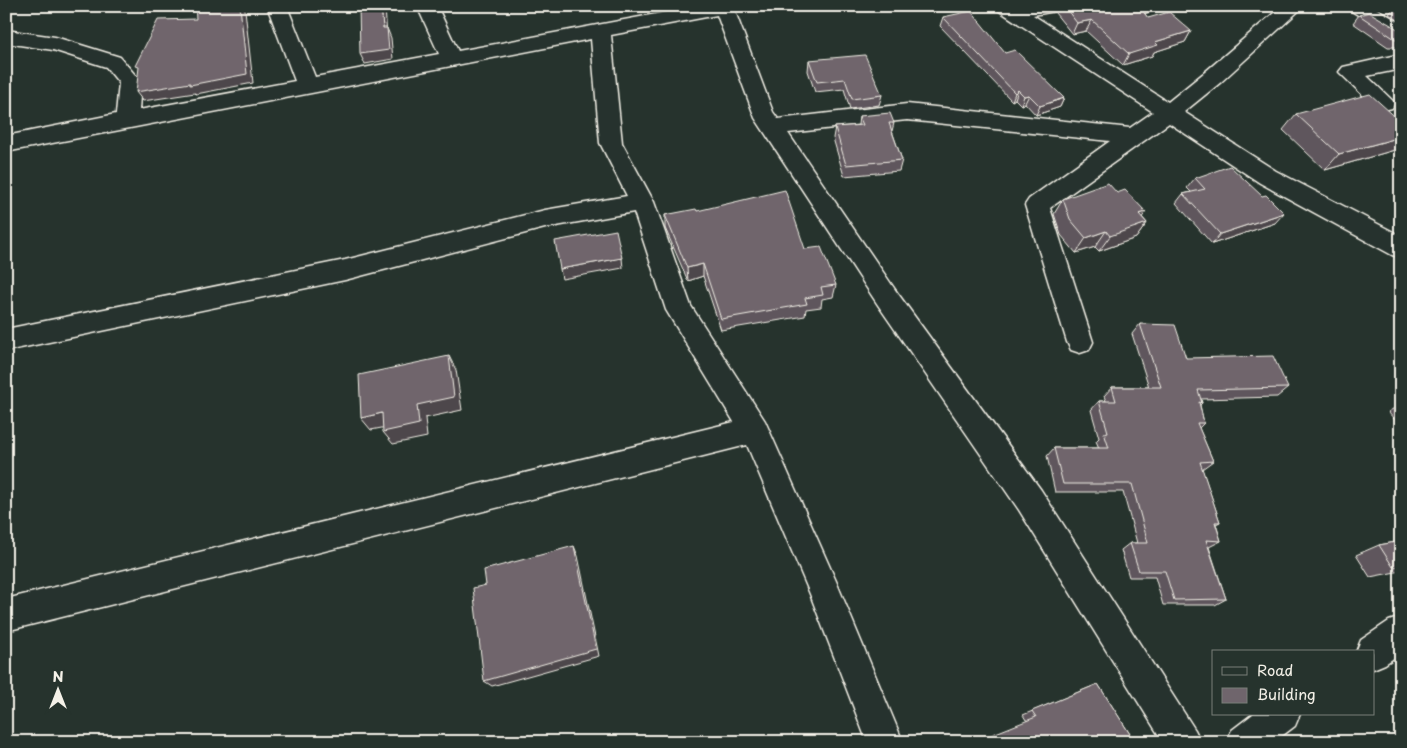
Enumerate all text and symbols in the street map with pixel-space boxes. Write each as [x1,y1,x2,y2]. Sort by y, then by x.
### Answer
legend [1212,650,1374,716]
text: Road [1257,658,1293,681]
north arrow [32,666,82,716]
text: N [52,666,64,687]
text: Building [1257,682,1316,705]

